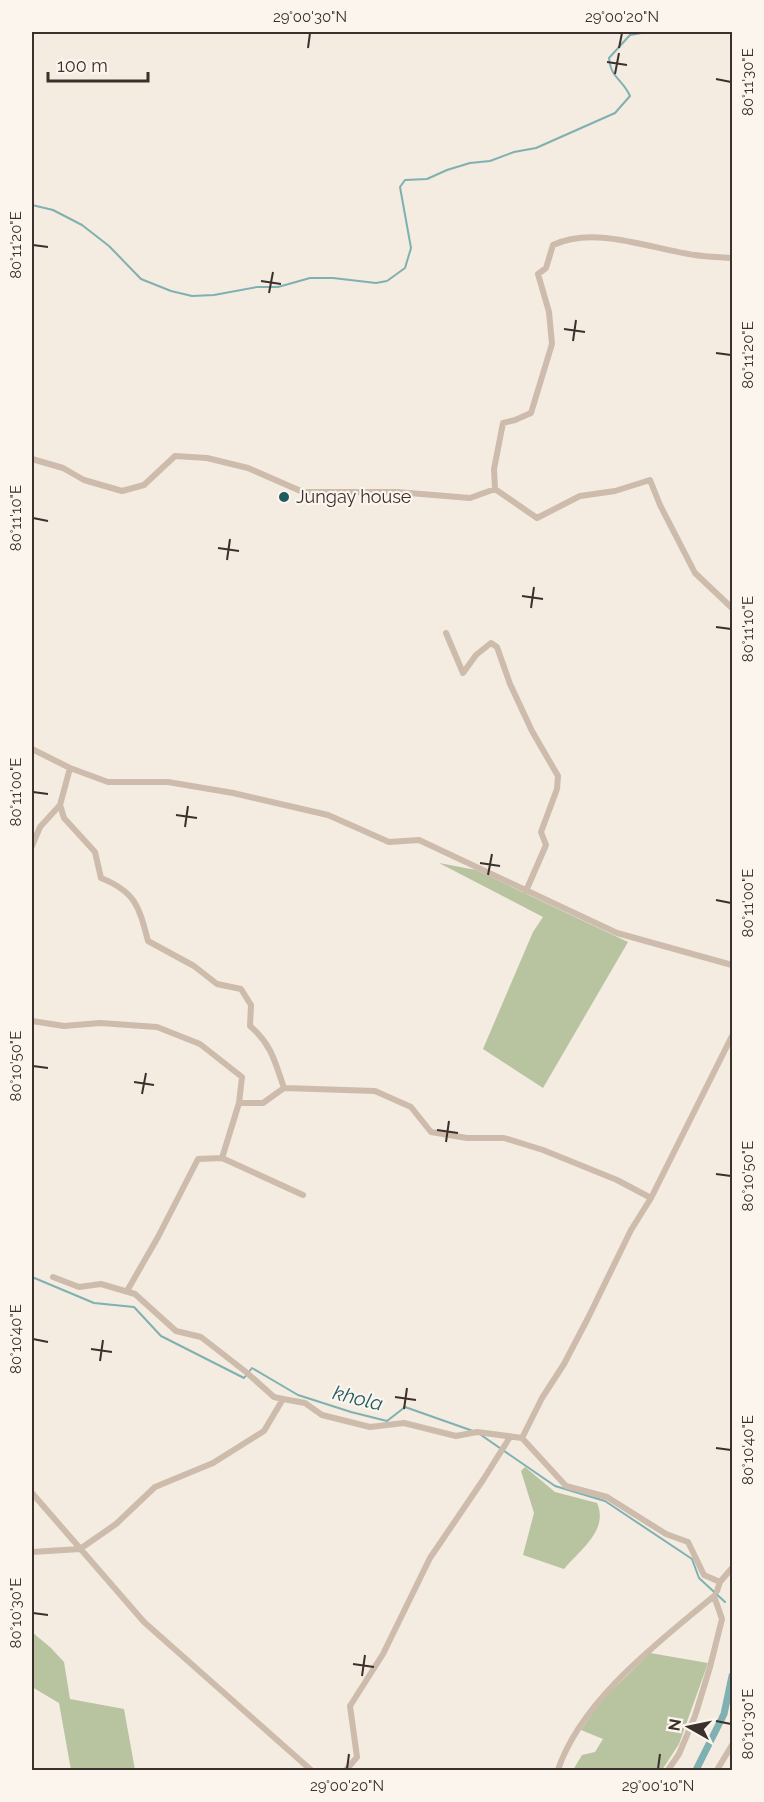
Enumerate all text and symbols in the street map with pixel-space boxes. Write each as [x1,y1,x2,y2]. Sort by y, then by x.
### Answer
text: 29°00'30"N [273,8,347,26]
text: 29°00'20"N [585,8,659,26]
scale bar [48,45,148,83]
text: 80°11'30"E [739,48,757,116]
text: 100 m [57,55,108,76]
text: 80°11'20"E [7,211,25,279]
text: 80°11'20"E [739,321,757,389]
text: 80°11'10"E [7,485,25,551]
place label: Jungay house [296,486,412,507]
marker: Jungay house [277,490,291,504]
text: 80°11'10"E [739,596,757,662]
text: 80°11'00"E [7,758,25,826]
text: 80°11'00"E [739,869,757,937]
text: 80°10'50"E [7,1031,25,1101]
text: 80°10'50"E [739,1141,757,1211]
text: 80°10'40"E [7,1304,25,1374]
water label: khola [331,1380,385,1416]
text: 80°10'40"E [739,1415,757,1485]
text: 80°10'30"E [7,1578,25,1648]
text: 80°10'30"E [739,1689,757,1759]
north arrow [659,1697,719,1757]
text: N [664,1717,685,1732]
text: 29°00'20"N [310,1777,384,1795]
text: 29°00'10"N [622,1777,694,1795]

